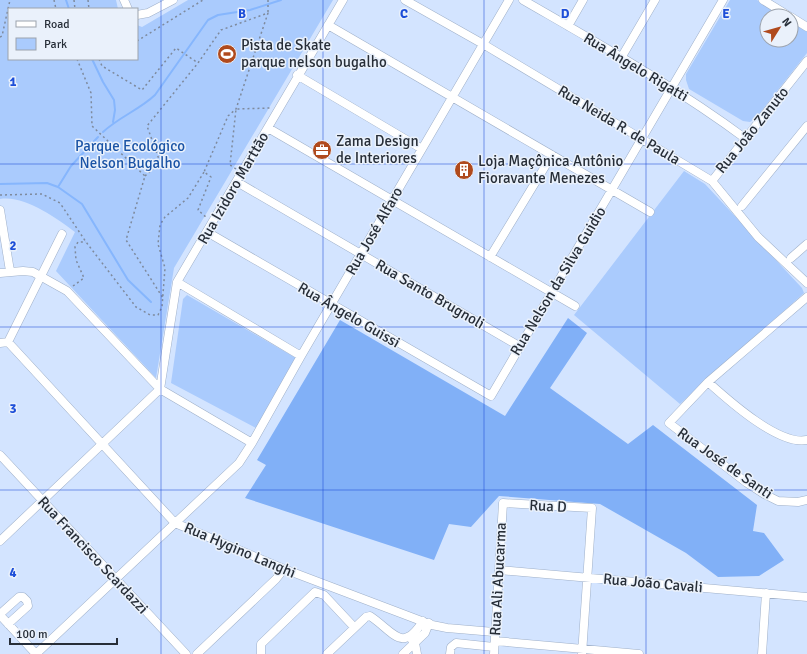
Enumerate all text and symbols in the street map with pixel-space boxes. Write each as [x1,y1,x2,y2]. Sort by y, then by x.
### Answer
text: B [238,6,246,22]
text: C [400,6,408,22]
text: D [561,6,570,22]
text: E [722,6,730,22]
legend [8,8,138,60]
north arrow [759,8,799,48]
text: N [779,15,794,29]
text: Road [44,17,70,32]
street label: Rua Ângelo Rigatti [580,29,692,105]
place label: Pista de Skate parque nelson bugalho [241,36,387,71]
text: Park [44,37,67,52]
sports icon: Pista de Skate parque nelson bugalho [216,43,238,65]
text: 1 [9,74,17,90]
street label: Rua Neida R. de Paula [555,81,683,169]
street label: Rua João Zanuto [712,83,792,177]
street label: Rua Izidoro Marttão [194,129,273,247]
place label: Zama Design de Interiores [336,132,419,167]
park label: Parque Ecológico Nelson Bugalho [75,137,185,172]
office icon: Zama Design de Interiores [311,139,333,161]
place label: Loja Maçônica Antônio Fioravante Menezes [478,152,623,187]
building icon: Loja Maçônica Antônio Fioravante Menezes [453,159,475,181]
street label: Rua José Alfaro [342,184,407,278]
street label: Rua Nelson da Silva Guidio [506,203,610,359]
text: 2 [9,238,17,254]
street label: Rua Santo Brugnoli [372,255,488,333]
street label: Rua Ângelo Guissi [295,278,403,352]
text: 3 [9,401,17,417]
street label: Rua José de Santi [674,424,776,502]
street label: Rua Francisco Scardazzi [34,493,152,617]
street label: Rua D [529,496,567,516]
street label: Rua Hygino Langhi [181,518,299,582]
street label: Rua Ali Abucarma [486,522,510,636]
text: 4 [9,565,17,581]
street label: Rua João Cavali [602,570,704,596]
scale bar [10,620,117,646]
text: 100 m [16,627,48,642]

